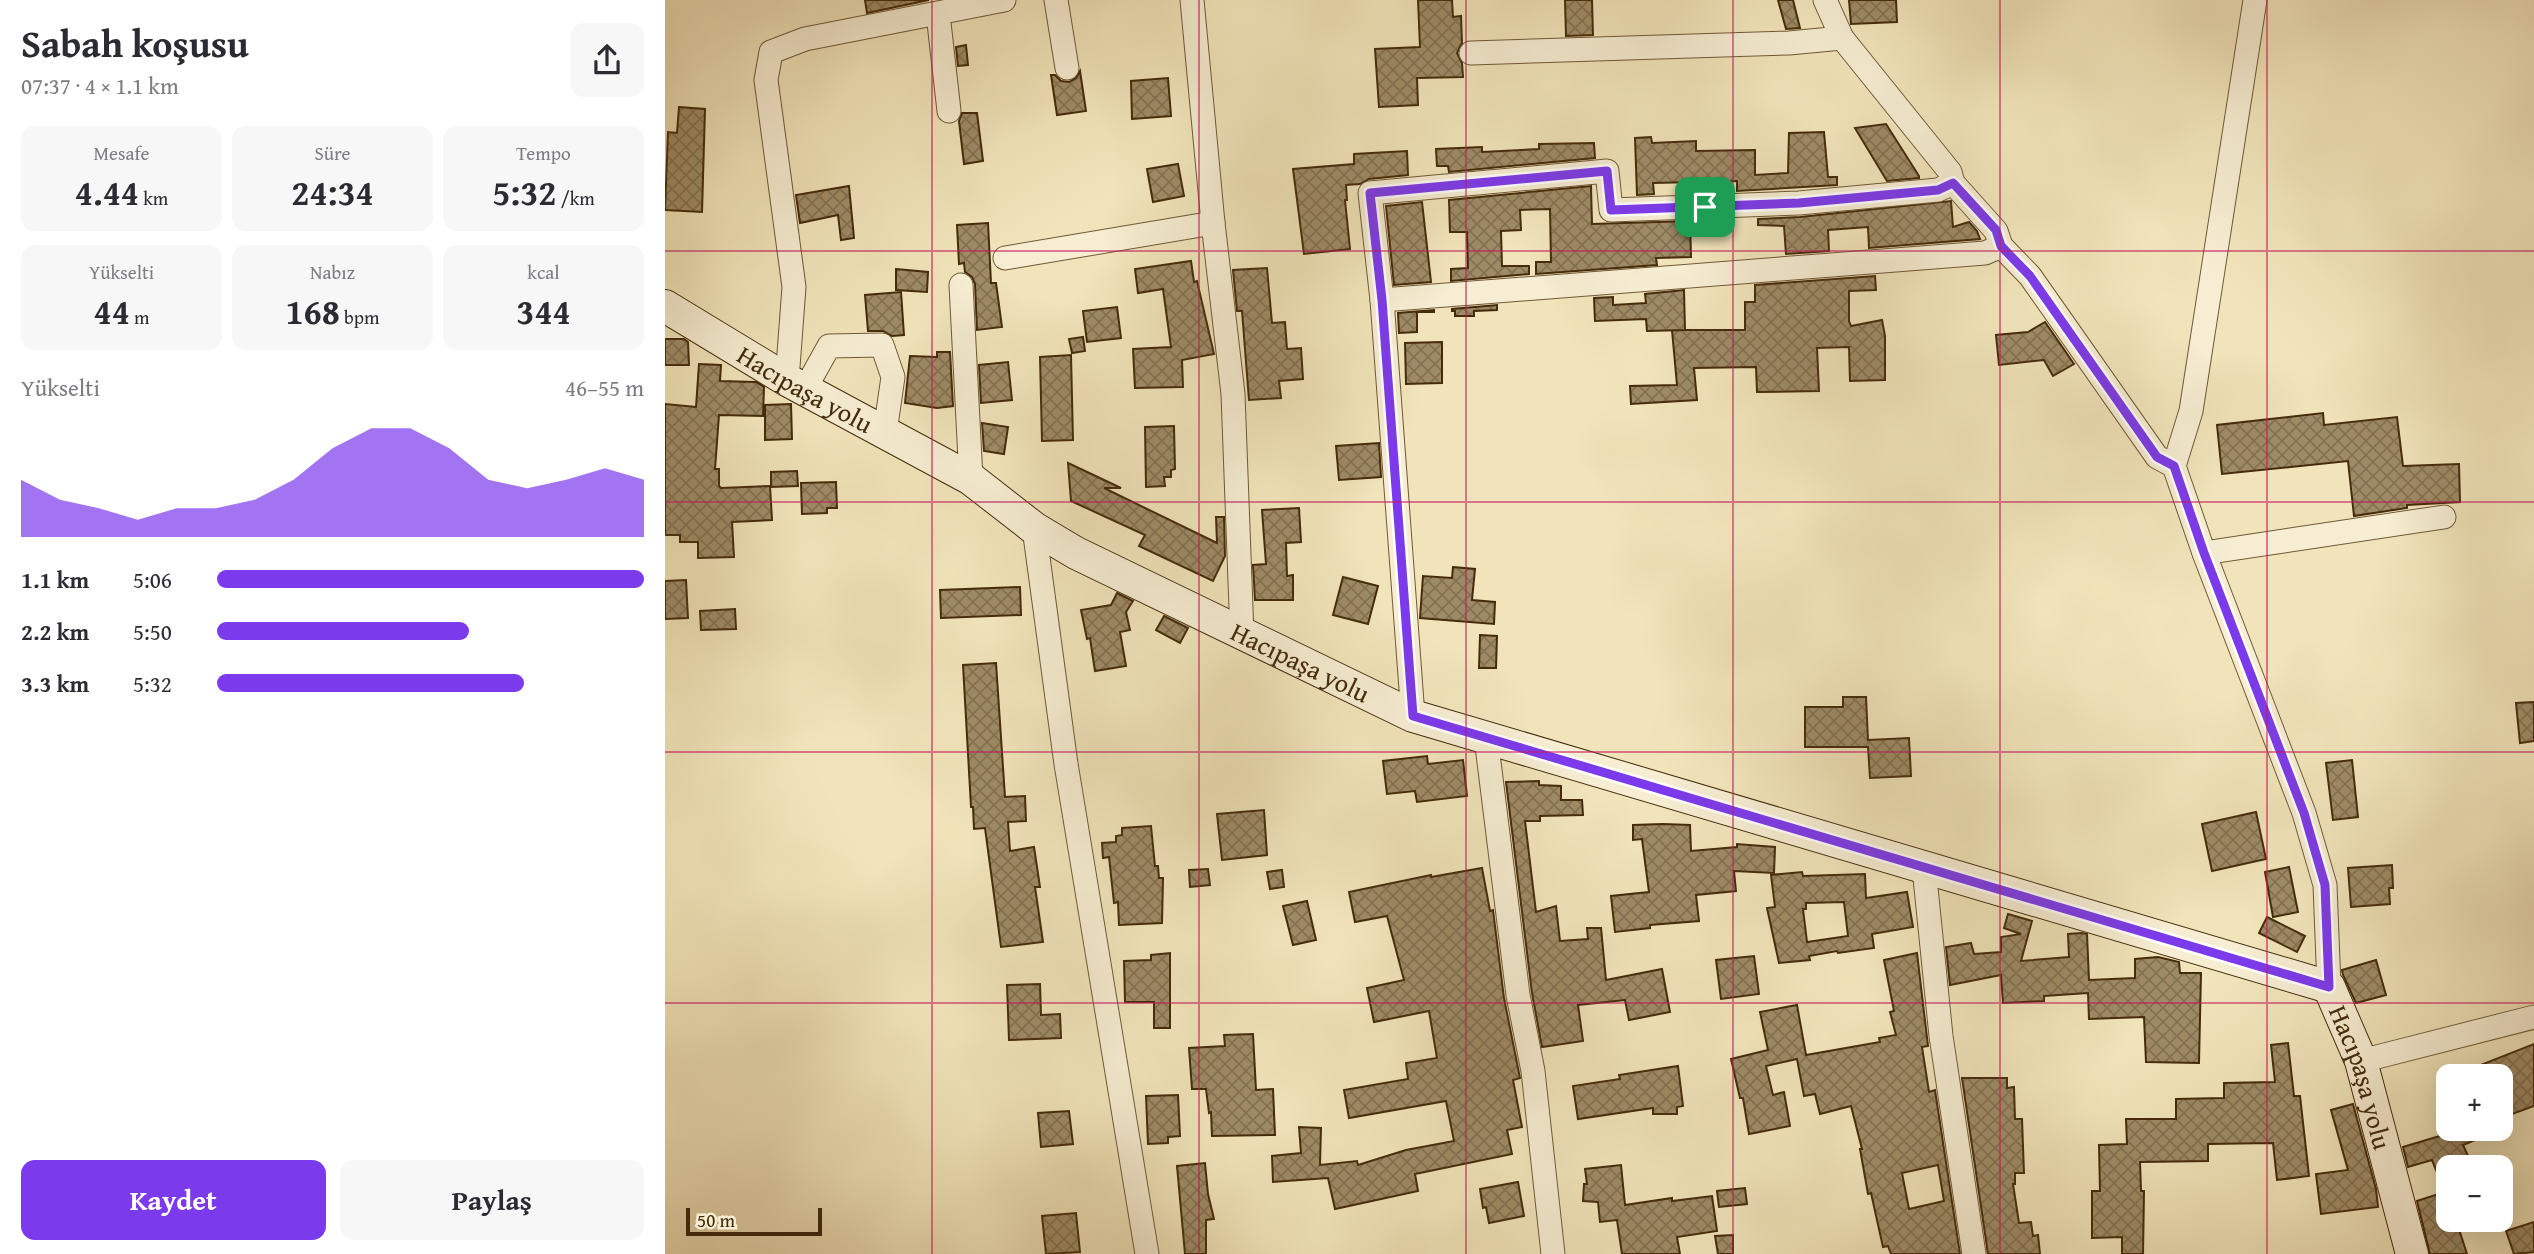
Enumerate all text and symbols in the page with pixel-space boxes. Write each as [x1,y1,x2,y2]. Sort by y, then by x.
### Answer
text: Sabah koşusu [21,15,249,71]
button: share [570,23,644,97]
text: 07:37 · 4 × 1.1 km [21,69,179,102]
text: Mesafe [93,139,150,167]
text: Süre [314,139,351,167]
text: Tempo [516,139,571,167]
text: 4.44 [75,167,139,218]
text: 24:34 [291,167,374,218]
text: 5:32 [492,167,556,218]
pin [1675,177,1735,237]
text: km [139,184,168,212]
text: /km [556,184,595,212]
icon: arrive [1686,188,1724,226]
text: Yükselti [89,258,154,286]
text: Nabız [310,258,355,286]
text: kcal [527,258,560,286]
text: 44 [94,286,130,337]
text: 168 [285,286,340,337]
text: 344 [516,286,571,337]
text: m [130,303,149,331]
text: bpm [340,303,380,331]
street label: Hacıpaşa yolu [730,335,880,442]
text: Yükselti [21,371,100,404]
text: 46–55 m [565,371,644,404]
text: 1.1 km [21,563,89,596]
text: 5:06 [133,563,172,596]
street label: Hacıpaşa yolu [1225,611,1377,712]
text: 2.2 km [21,615,89,648]
text: 5:50 [133,615,172,648]
text: 3.3 km [21,667,89,700]
text: 5:32 [133,667,172,700]
street label: Hacıpaşa yolu [2319,999,2403,1154]
map controls [2436,1064,2513,1232]
button: + [2436,1064,2513,1141]
button: − [2436,1155,2513,1232]
button: Kaydet [21,1160,326,1240]
button: Paylaş [340,1160,644,1240]
scale bar [686,1205,823,1237]
text: 50 m [697,1206,735,1234]

